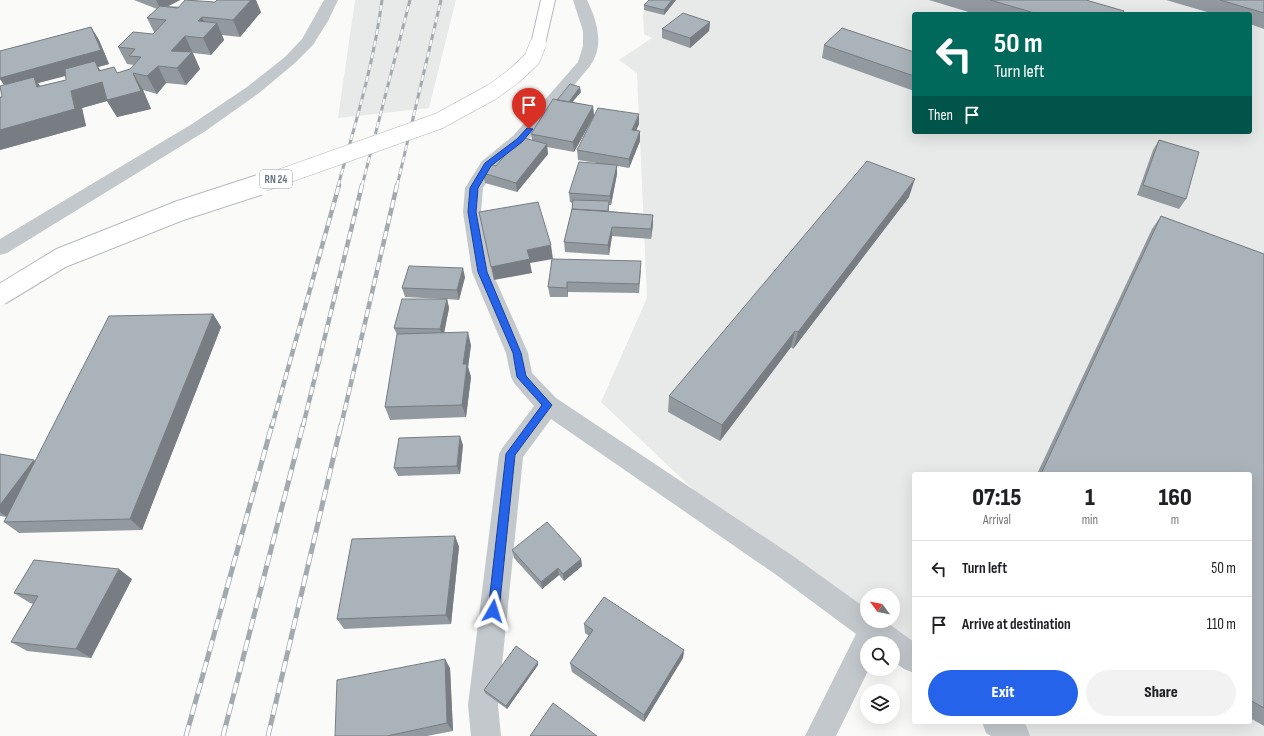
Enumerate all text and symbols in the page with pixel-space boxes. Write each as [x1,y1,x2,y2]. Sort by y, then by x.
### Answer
text: 50 m [994,27,1043,60]
icon: left [928,28,980,80]
text: Turn left [994,61,1045,82]
pin [512,88,546,129]
icon: arrive [518,94,540,116]
icon: arrive [961,104,983,126]
text: Then [928,106,953,125]
road number: RN 24 [260,170,292,188]
text: 07:15 [972,483,1021,512]
text: 1 [1085,483,1095,512]
text: 160 [1158,483,1192,512]
text: Arrival [983,512,1011,528]
text: min [1082,512,1098,528]
text: m [1171,512,1179,528]
icon: left [928,558,950,580]
text: Turn left [962,559,1007,578]
text: 50 m [1211,559,1236,578]
north arrow [860,588,900,628]
map controls [860,588,900,724]
position arrow [472,590,514,632]
icon: arrive [928,614,950,636]
text: Arrive at destination [962,615,1071,634]
text: 110 m [1207,615,1236,634]
button: search [860,636,900,676]
button: Exit [928,670,1078,716]
button: Share [1086,670,1236,716]
button: layers [860,684,900,724]

